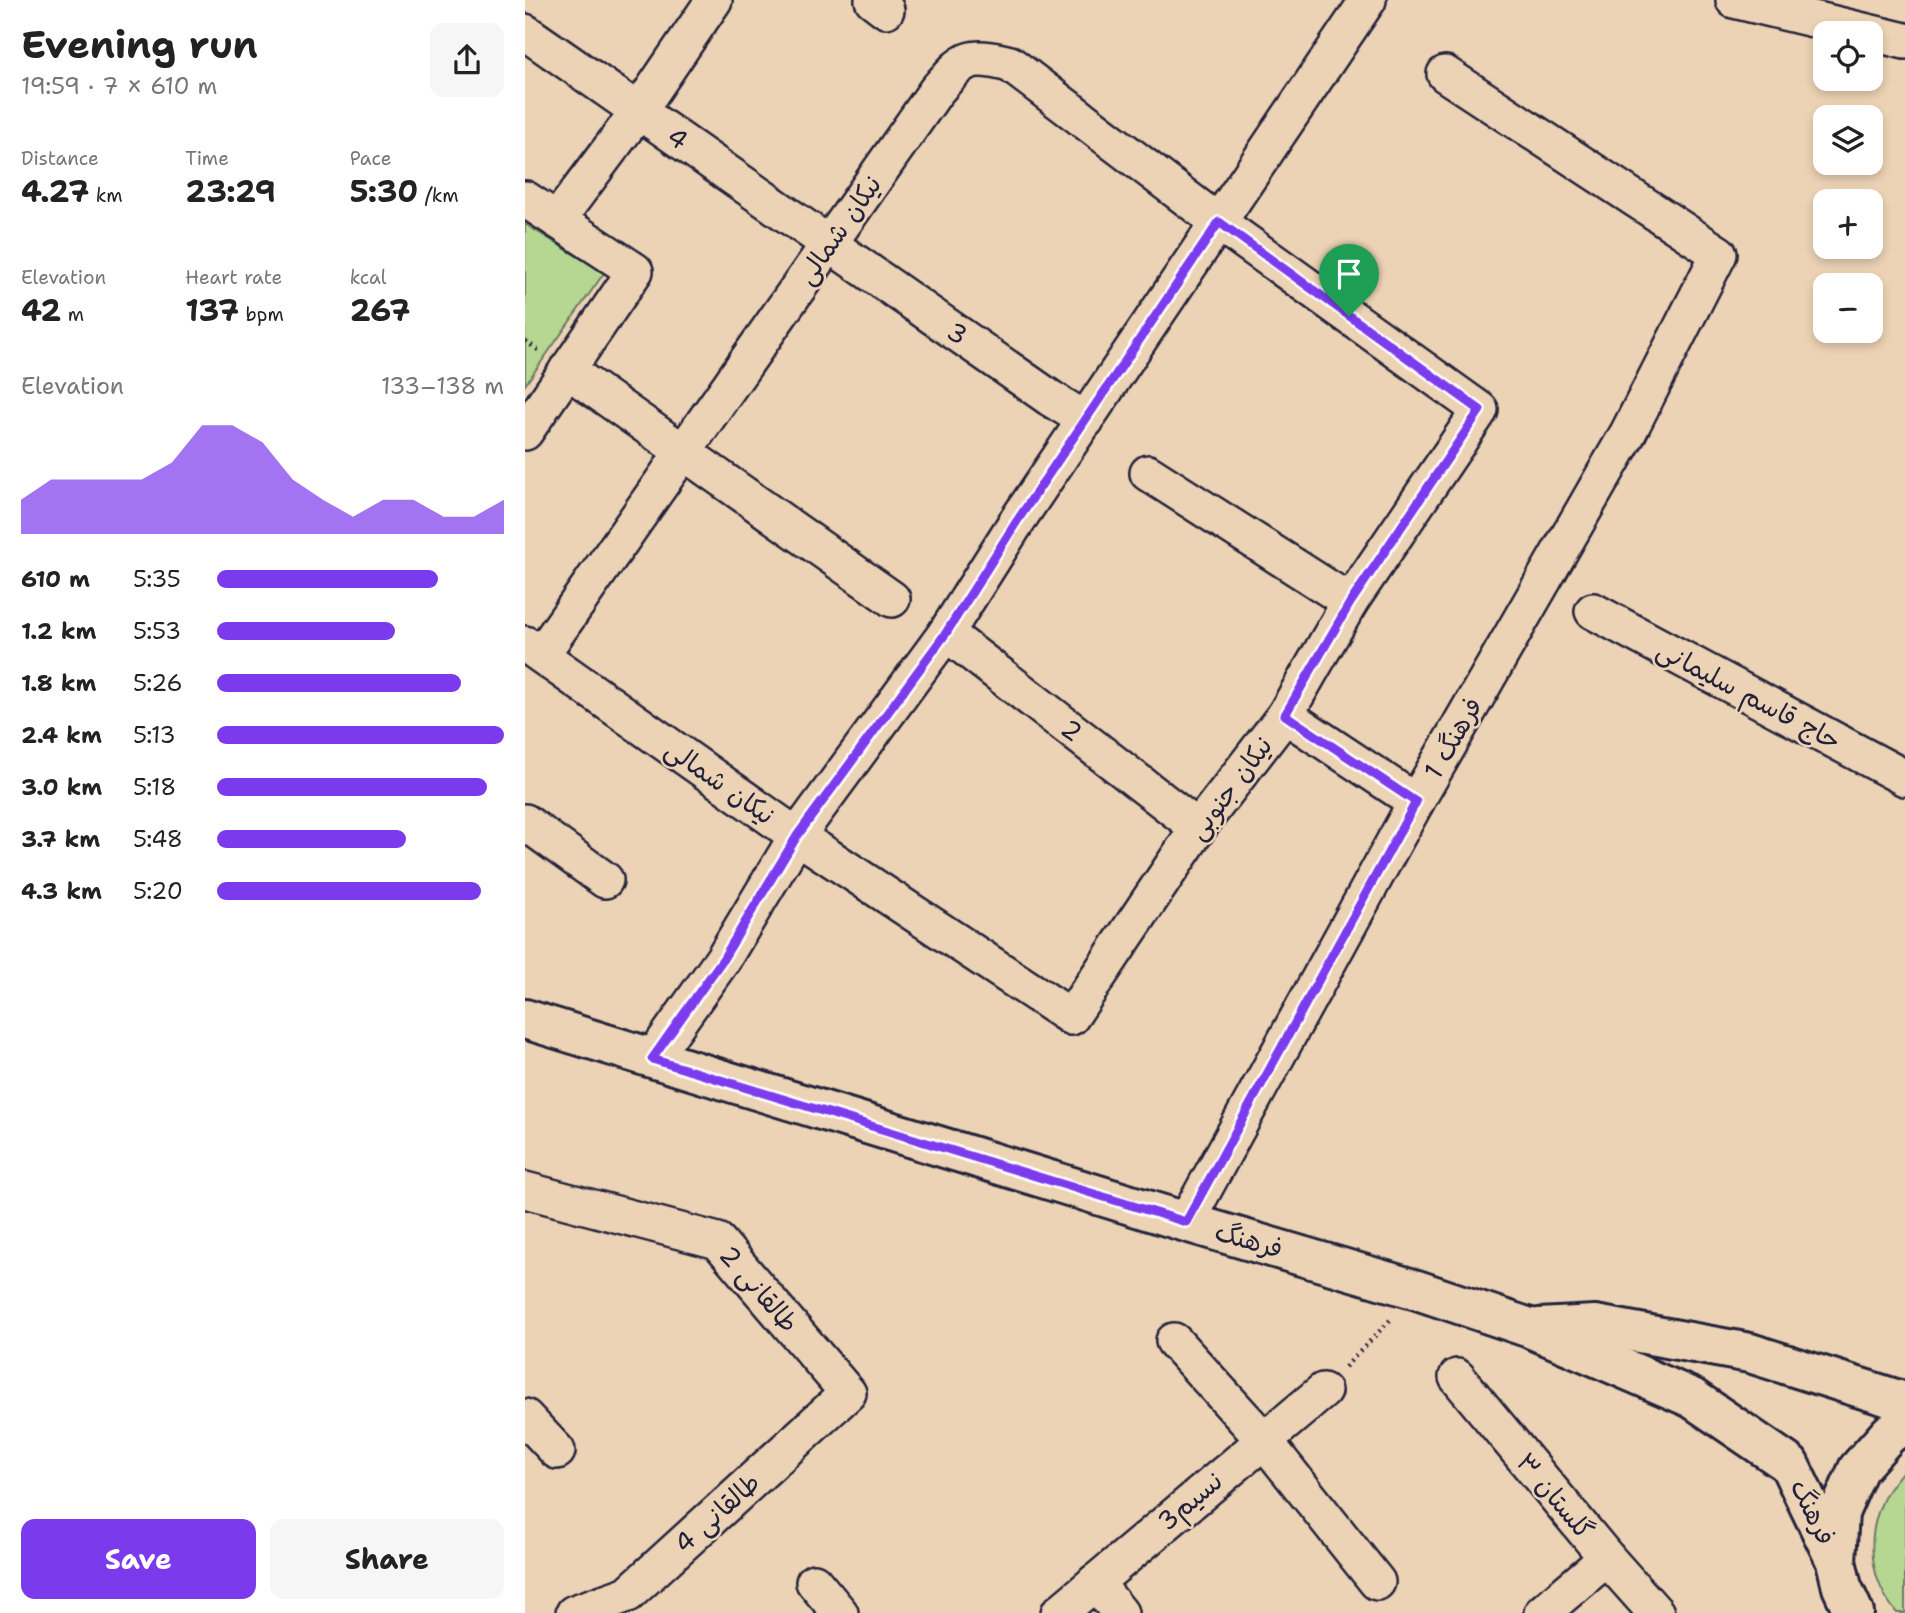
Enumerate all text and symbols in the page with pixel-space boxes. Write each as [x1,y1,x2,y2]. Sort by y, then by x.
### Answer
text: Evening run [21,19,258,70]
map controls [1813,21,1883,343]
button: locate [1813,21,1883,91]
button: share [430,23,504,97]
text: 19:59 · 7 × 610 m [21,71,217,101]
button: layers [1813,105,1883,175]
street label: 4 [660,118,695,158]
text: Distance [21,146,99,171]
text: Time [185,146,229,171]
text: Pace [350,146,391,171]
street label: نیکان شمالی [788,168,889,291]
text: 4.27 [21,171,89,212]
text: 23:29 [185,171,276,212]
text: 5:30 [350,171,418,212]
text: km [89,183,123,208]
text: /km [418,183,459,208]
button: + [1813,189,1883,259]
pin [1319,244,1379,316]
icon: arrive [1330,255,1368,293]
text: Elevation [21,265,106,290]
text: Heart rate [185,265,282,290]
text: kcal [350,265,387,290]
button: − [1813,273,1883,343]
text: 42 [21,290,61,331]
text: 137 [185,290,239,331]
text: 267 [350,290,410,331]
text: m [61,302,84,327]
text: bpm [239,302,284,327]
street label: 3 [940,313,975,353]
text: Elevation [21,371,124,401]
text: 133–138 m [381,371,504,401]
text: 610 m [21,564,90,594]
text: 5:35 [133,564,181,594]
text: 1.2 km [21,616,97,646]
text: 5:53 [133,616,181,646]
street label: حاج قاسم سلیمانی [1650,631,1847,760]
text: 1.8 km [21,668,96,698]
text: 5:26 [133,668,183,698]
street label: فرهنگ 1 [1415,691,1490,785]
street label: 2 [1054,710,1090,749]
text: 2.4 km [21,720,102,750]
text: 5:13 [133,720,176,750]
street label: نیکان جنوبی [1179,729,1280,847]
street label: نیکان شمالی [659,731,782,832]
text: 3.0 km [21,772,102,802]
text: 5:18 [133,772,176,802]
text: 3.7 km [21,824,100,854]
text: 5:48 [133,824,183,854]
text: 4.3 km [21,876,102,906]
text: 5:20 [133,876,183,906]
street label: فرهنگ [1211,1213,1287,1266]
street label: طالقانی 2 [712,1238,807,1340]
street label: گلستان ۳ [1509,1445,1602,1546]
street label: نسیم3 [1150,1463,1232,1540]
street label: طالقانی 4 [666,1465,767,1561]
street label: فرهنگ [1783,1473,1844,1550]
button: Save [21,1519,256,1599]
button: Share [270,1519,504,1599]

